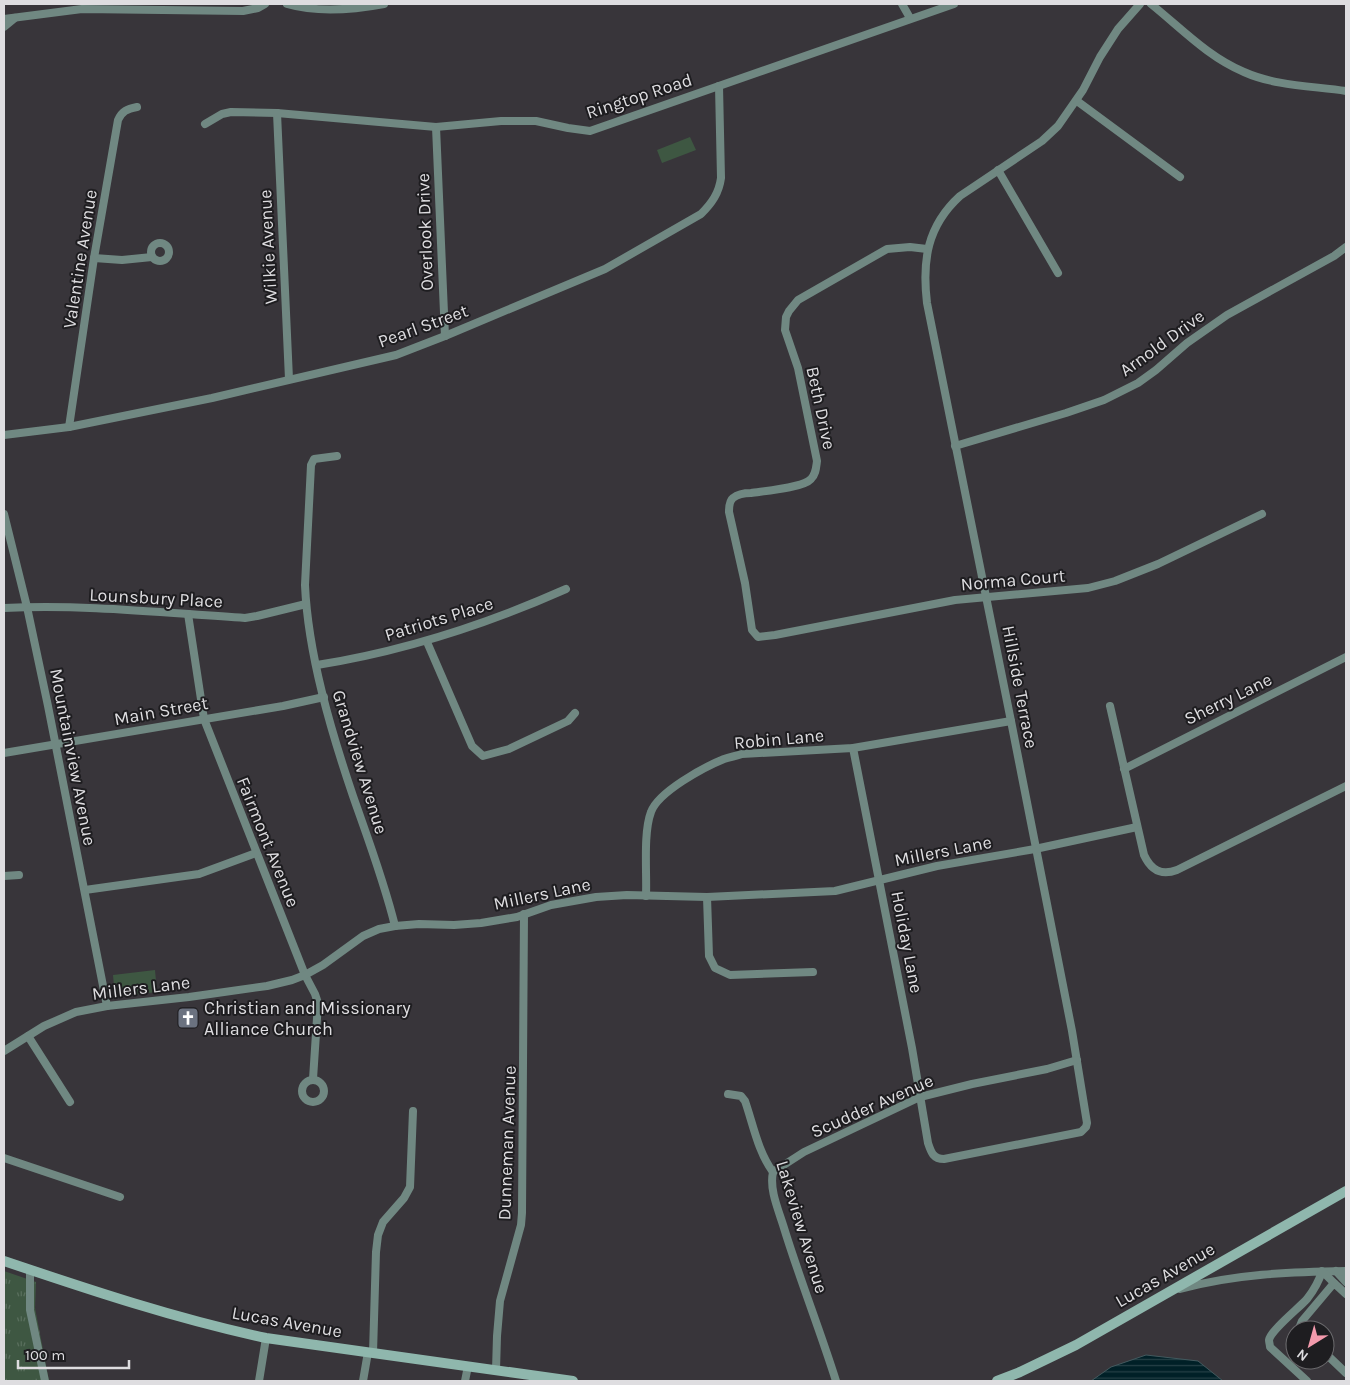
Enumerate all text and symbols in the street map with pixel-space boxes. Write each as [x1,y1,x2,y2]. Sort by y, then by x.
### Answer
street label: Ringtop Road [583,69,695,123]
street label: Overlook Drive [412,173,438,291]
street label: Valentine Avenue [58,188,102,330]
street label: Wilkie Avenue [254,189,282,305]
street label: Pearl Street [375,299,471,352]
street label: Arnold Drive [1115,305,1209,381]
street label: Beth Drive [801,364,841,452]
street label: Norma Court [960,564,1066,596]
street label: Lounsbury Place [89,584,223,612]
street label: Patriots Place [382,592,496,646]
street label: Hillside Terrace [997,624,1043,750]
street label: Mountainview Avenue [45,667,101,847]
street label: Sherry Lane [1180,668,1276,730]
street label: Grandview Avenue [328,687,392,837]
street label: Main Street [112,692,210,730]
street label: Robin Lane [733,724,825,754]
street label: Fairmont Avenue [232,774,304,910]
street label: Millers Lane [893,831,993,871]
street label: Millers Lane [491,873,593,915]
street label: Holiday Lane [886,889,928,995]
street label: Millers Lane [91,971,191,1005]
place label: Christian and Missionary Alliance Church [204,997,411,1040]
church icon: Christian and Missionary Alliance Church [176,1006,200,1030]
street label: Dunneman Avenue [493,1065,521,1221]
street label: Scudder Avenue [807,1069,937,1143]
street label: Lakeview Avenue [771,1158,833,1296]
street label: Lucas Avenue [1111,1238,1219,1312]
street label: Lucas Avenue [230,1301,344,1343]
north arrow [1285,1320,1335,1370]
scale bar [18,1338,129,1370]
text: N [1293,1345,1312,1365]
text: 100 m [25,1346,65,1364]

